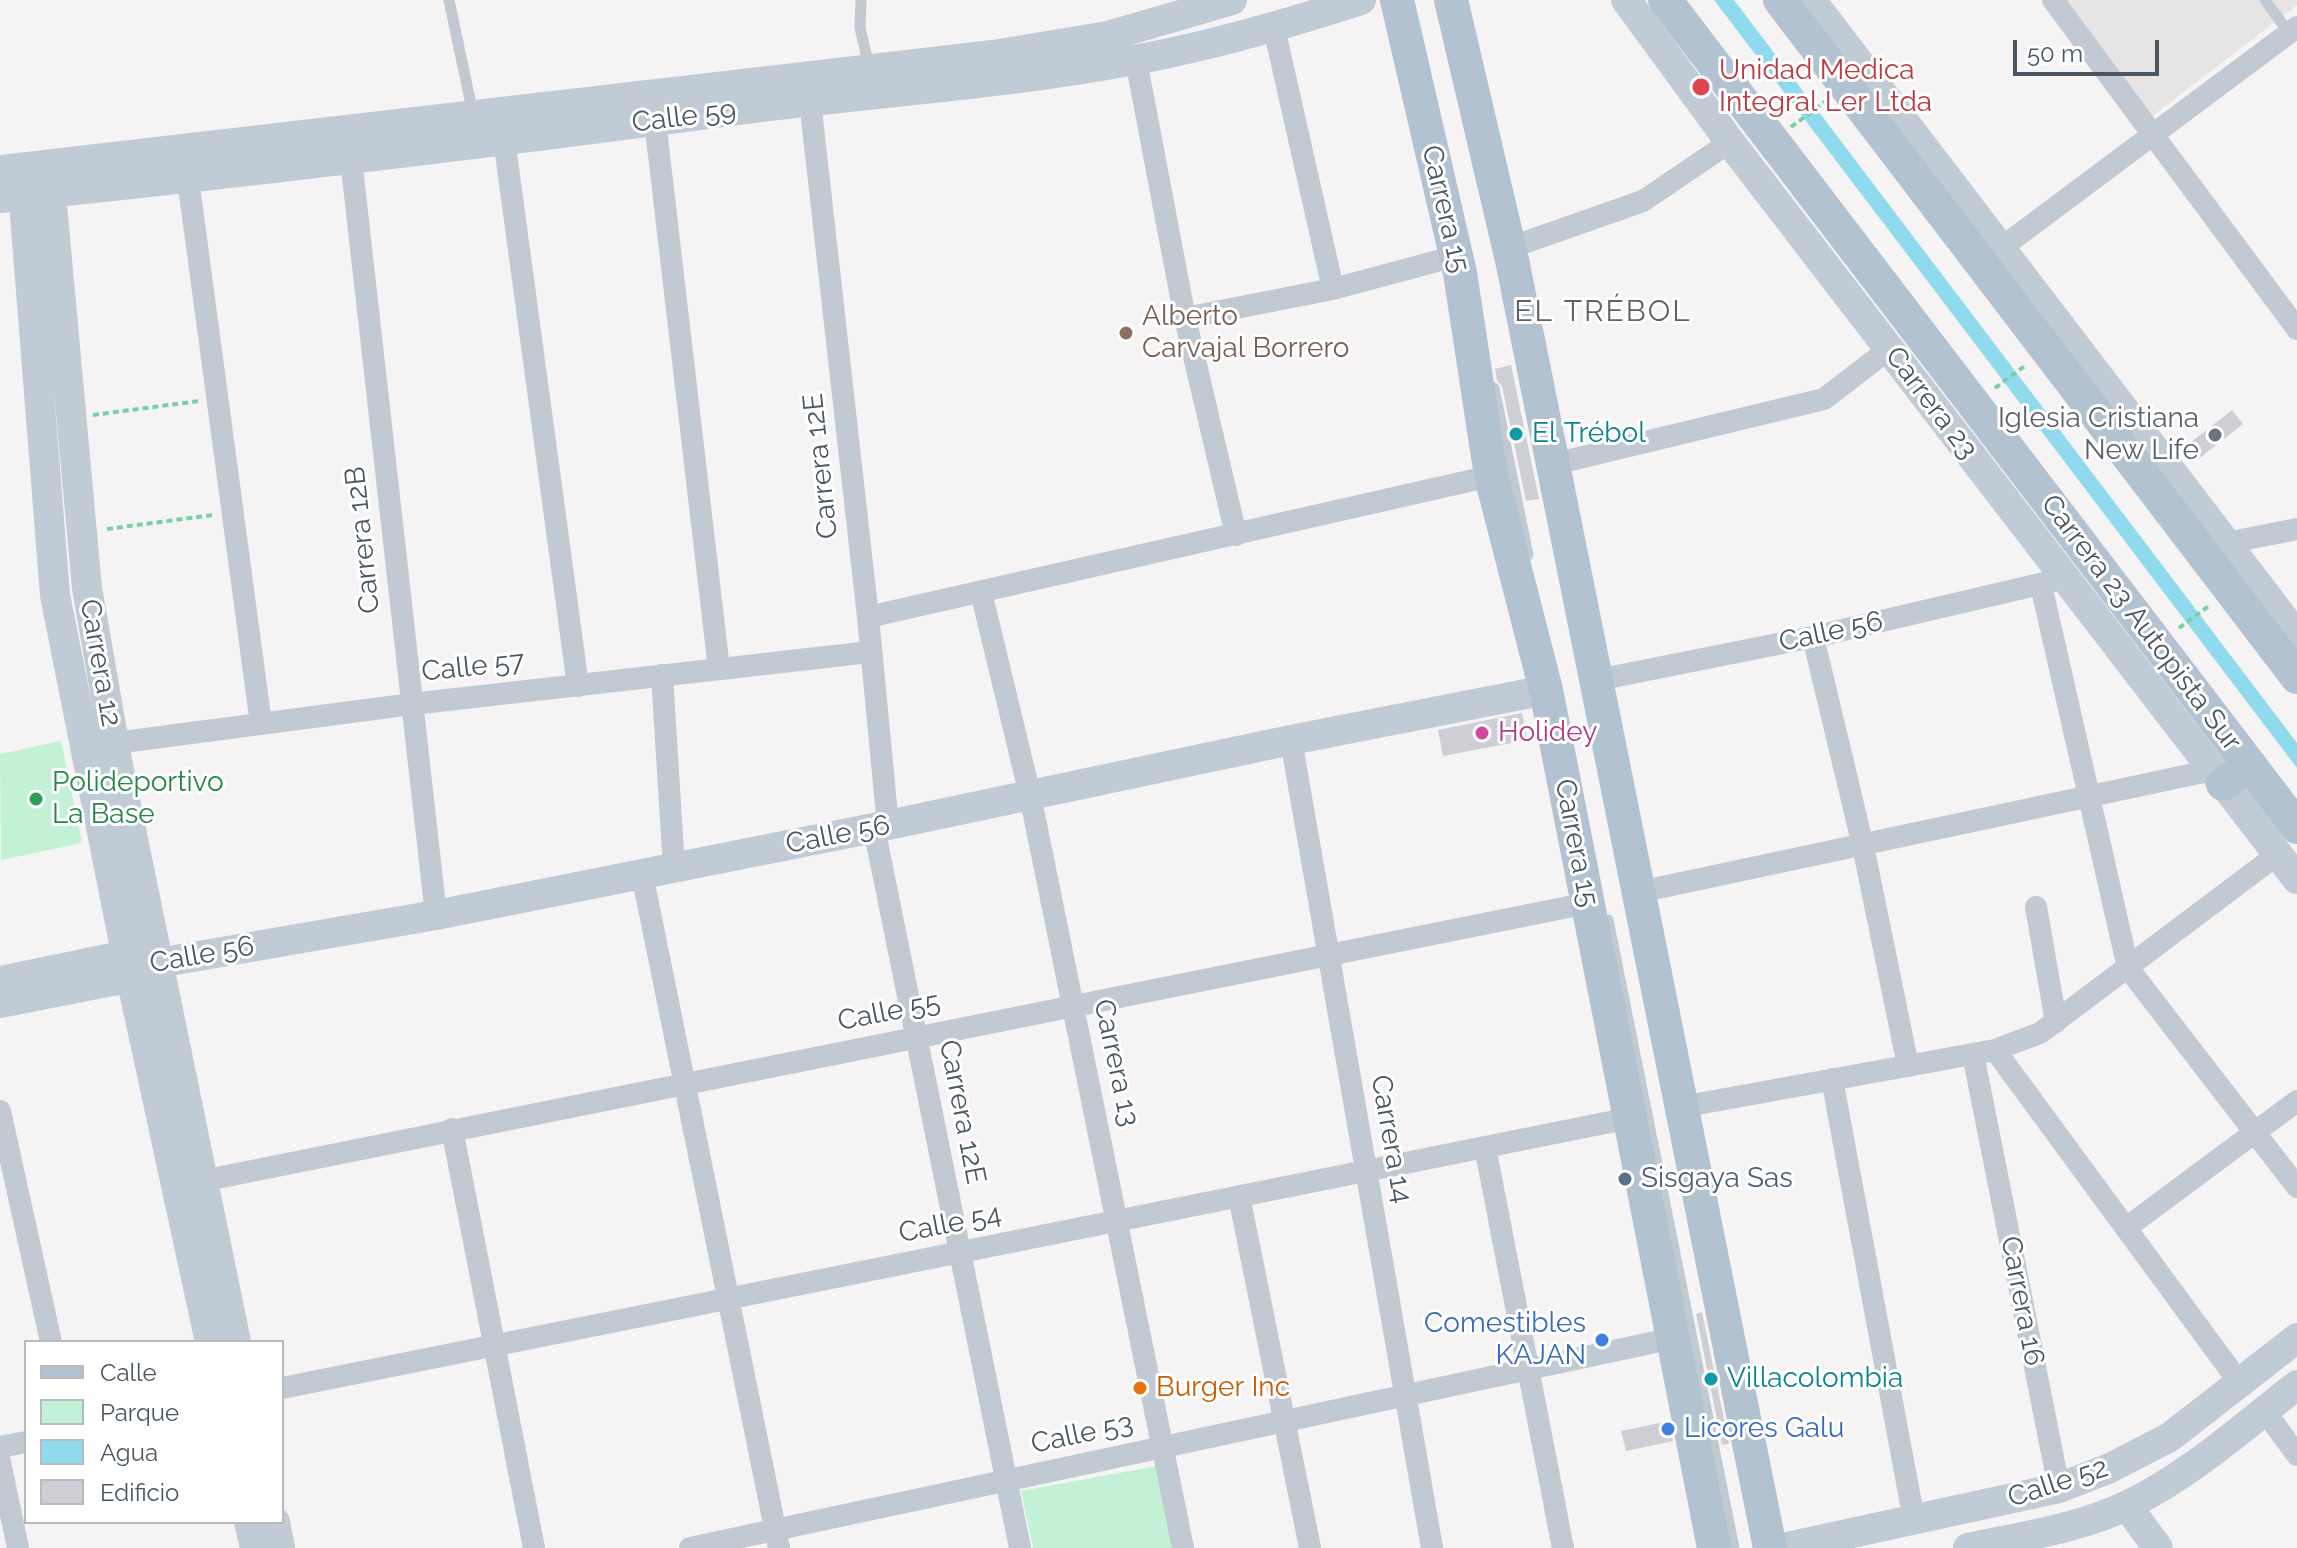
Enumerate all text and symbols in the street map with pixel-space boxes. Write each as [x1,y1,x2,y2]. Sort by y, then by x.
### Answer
scale bar [2017,24,2163,74]
text: 50 m [2027,39,2083,68]
place label: Unidad Medica Integral Ler Ltda [1719,54,1932,120]
marker: Unidad Medica Integral Ler Ltda [1690,76,1712,98]
street label: Calle 59 [630,94,738,140]
street label: Carrera 15 [1414,142,1476,276]
district label: EL TRÉBOL [1514,294,1692,330]
place label: Alberto Carvajal Borrero [1142,300,1349,366]
marker: Alberto Carvajal Borrero [1117,324,1135,342]
street label: Carrera 23 [1878,340,1984,466]
street label: Carrera 12E [797,392,845,540]
place label: Iglesia Cristiana New Life [1998,402,2199,468]
place label: El Trébol [1532,417,1646,451]
marker: El Trébol [1507,425,1525,443]
marker: Iglesia Cristiana New Life [2206,426,2224,444]
street label: Carrera 12B [339,465,387,615]
street label: Carrera 23 Autopista Sur [2034,488,2248,758]
street label: Carrera 12 [72,597,128,729]
street label: Calle 56 [1776,605,1886,659]
street label: Calle 57 [420,645,526,689]
place label: Holidey [1498,716,1597,750]
marker: Holidey [1473,724,1491,742]
place label: Polideportivo La Base [52,766,224,832]
street label: Carrera 15 [1547,776,1605,910]
marker: Polideportivo La Base [27,790,45,808]
street label: Calle 56 [783,808,893,862]
street label: Calle 56 [147,929,257,981]
street label: Calle 55 [835,986,943,1038]
street label: Carrera 13 [1086,996,1146,1130]
street label: Carrera 12E [932,1037,992,1187]
street label: Carrera 14 [1363,1072,1419,1206]
place label: Sisgaya Sas [1641,1162,1793,1196]
marker: Sisgaya Sas [1616,1170,1634,1188]
street label: Calle 54 [896,1198,1004,1250]
street label: Carrera 16 [1993,1233,2051,1369]
place label: Comestibles KAJAN [1424,1307,1586,1373]
marker: Comestibles KAJAN [1593,1331,1611,1349]
legend [24,1340,284,1524]
text: Calle [100,1358,157,1387]
place label: Villacolombia [1727,1362,1903,1396]
marker: Villacolombia [1702,1370,1720,1388]
place label: Burger Inc [1156,1371,1290,1405]
marker: Burger Inc [1131,1379,1149,1397]
text: Parque [100,1398,179,1427]
street label: Calle 53 [1028,1407,1136,1461]
place label: Licores Galu [1684,1412,1844,1446]
marker: Licores Galu [1659,1420,1677,1438]
text: Agua [100,1438,158,1467]
street label: Calle 52 [2004,1451,2112,1515]
text: Edificio [100,1478,179,1507]

